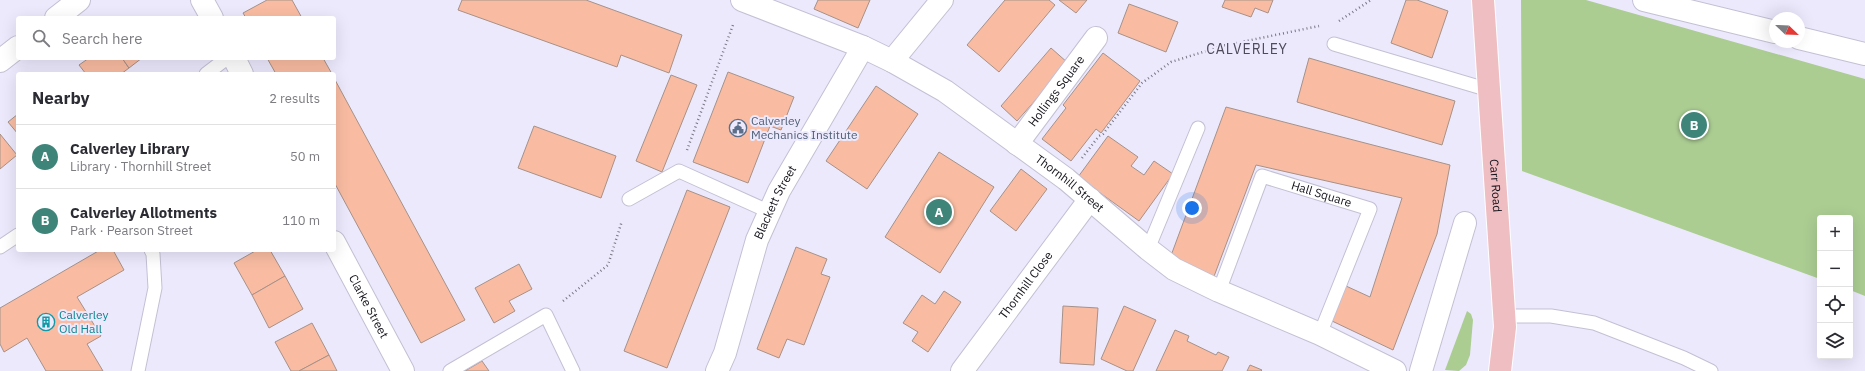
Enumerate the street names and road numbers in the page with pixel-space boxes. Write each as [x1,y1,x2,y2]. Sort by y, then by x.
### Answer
street label: Hollings Square [1025,52,1088,129]
street label: Thornhill Street [1032,151,1107,215]
street label: Carr Road [1487,159,1505,213]
street label: Blackett Street [750,162,799,241]
street label: Hall Square [1290,177,1354,210]
street label: Thornhill Close [995,248,1056,322]
street label: Clarke Street [346,272,392,341]

